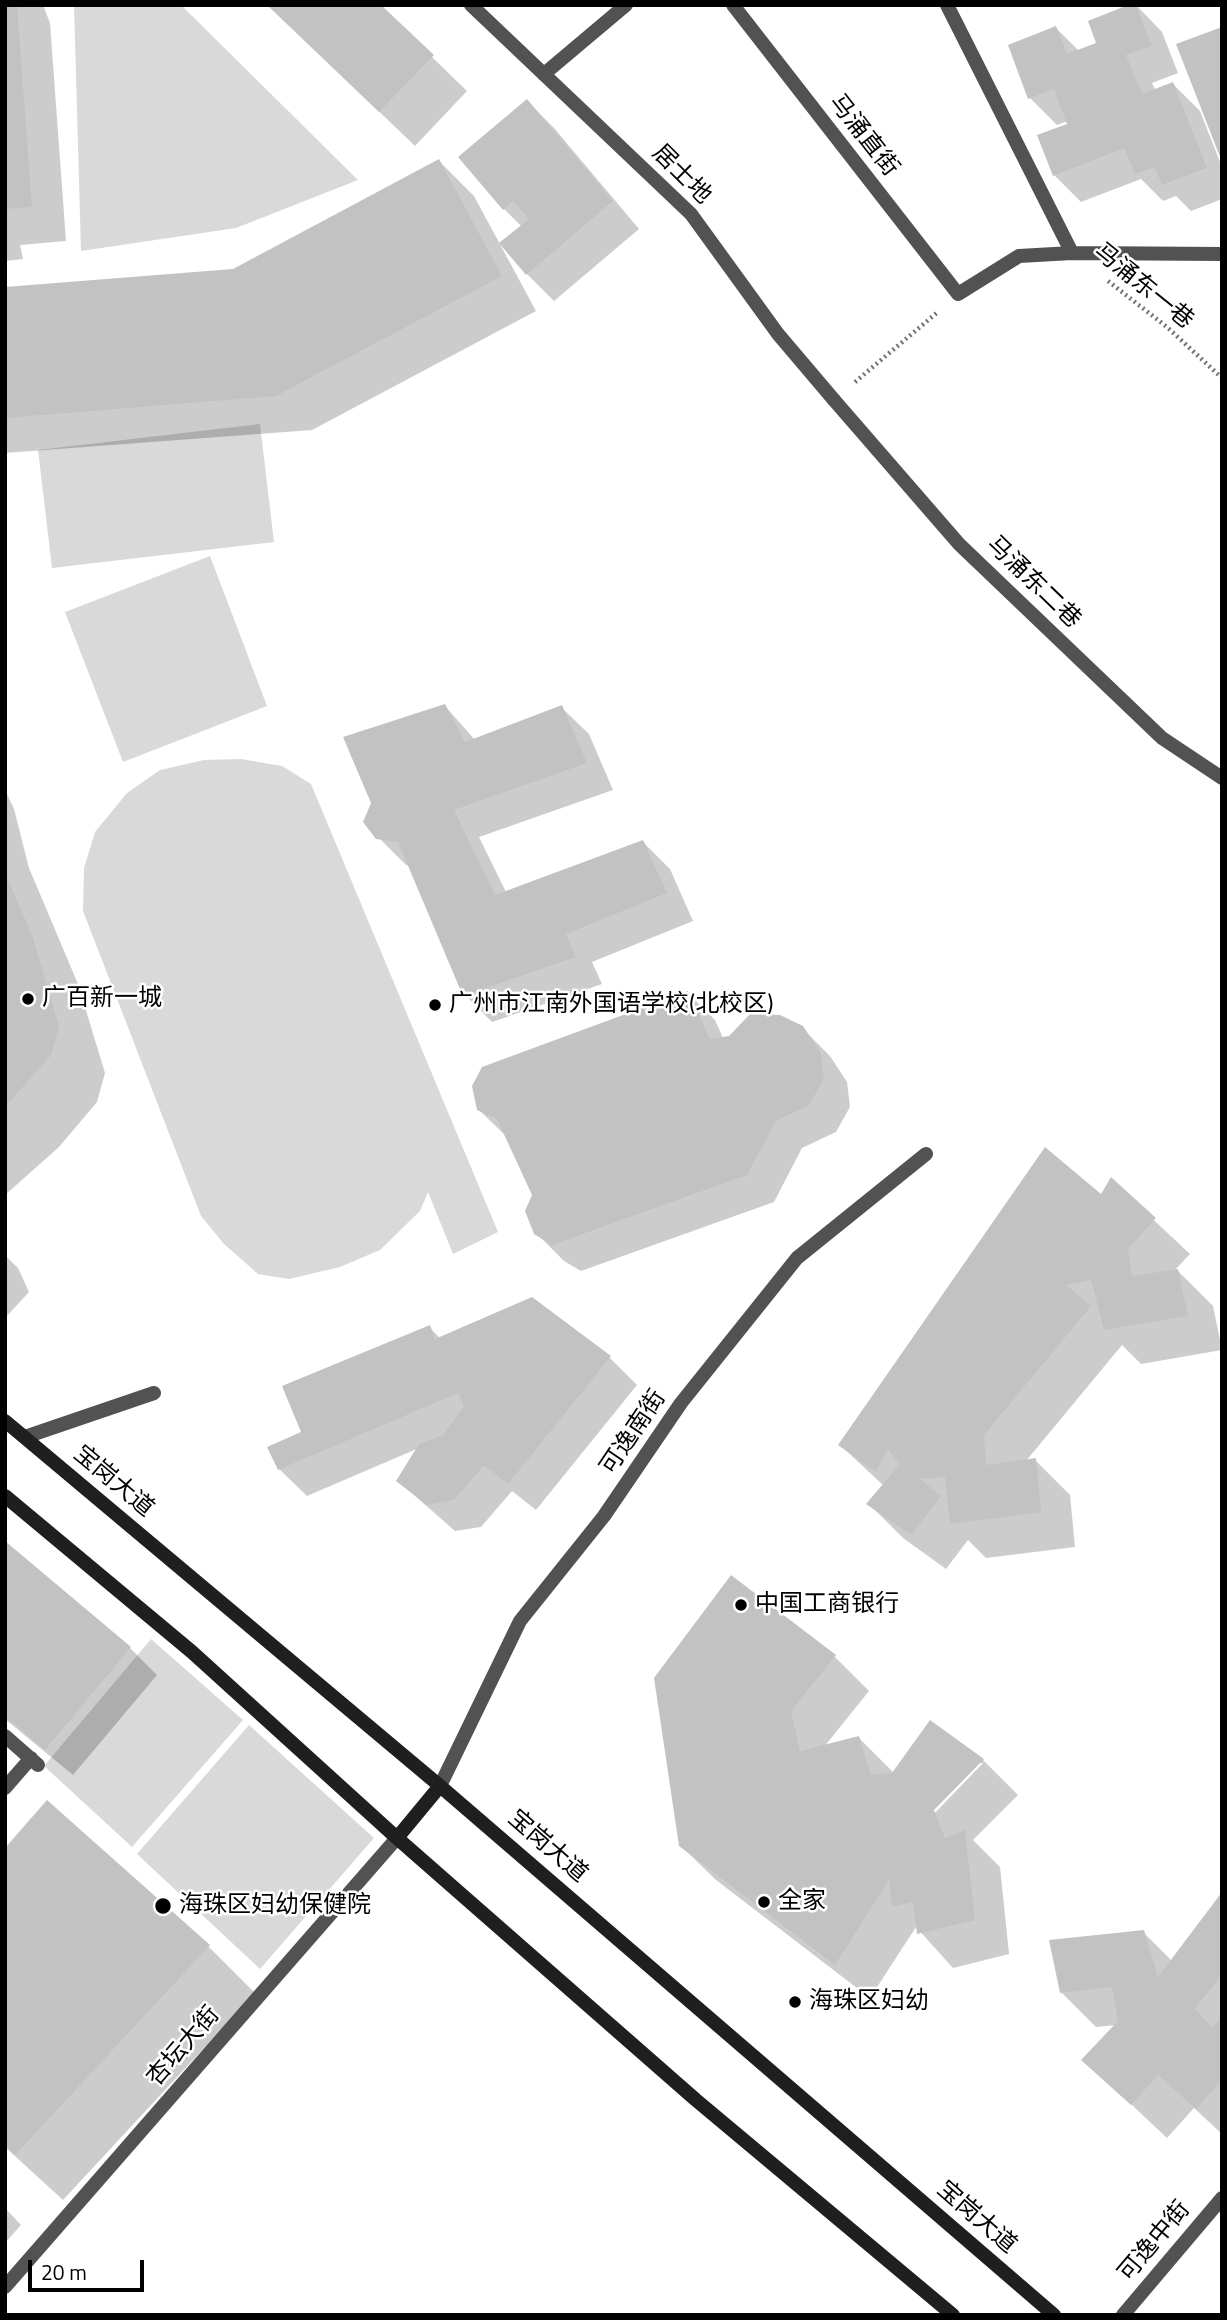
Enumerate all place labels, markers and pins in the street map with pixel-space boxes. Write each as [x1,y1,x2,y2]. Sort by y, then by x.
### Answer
place label: 广百新一城 [42,985,162,1013]
marker: 广百新一城 [20,991,36,1007]
place label: 广州市江南外国语学校(北校区) [449,991,774,1019]
marker: 广州市江南外国语学校(北校区) [427,997,443,1013]
place label: 中国工商银行 [755,1591,899,1619]
marker: 中国工商银行 [733,1597,749,1613]
place label: 全家 [778,1888,826,1916]
place label: 海珠区妇幼保健院 [179,1892,371,1920]
marker: 全家 [756,1894,772,1910]
marker: 海珠区妇幼保健院 [153,1896,173,1916]
place label: 海珠区妇幼 [809,1988,929,2016]
marker: 海珠区妇幼 [787,1994,803,2010]

